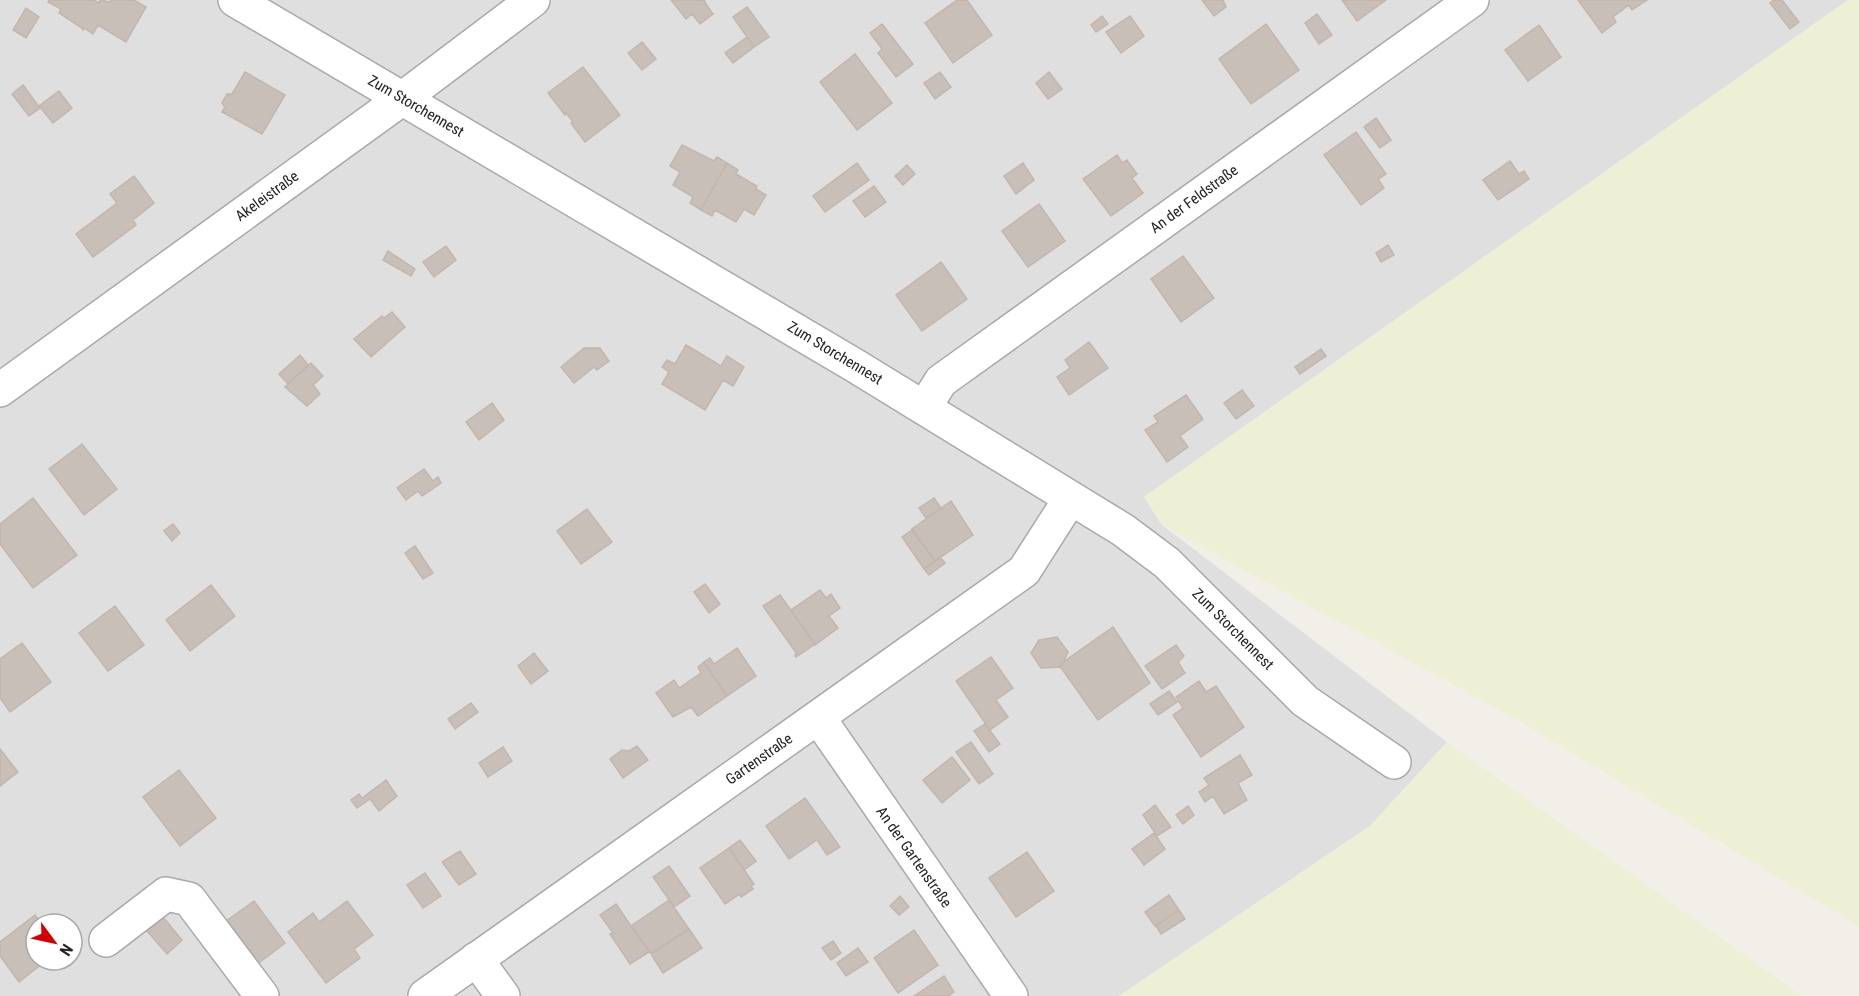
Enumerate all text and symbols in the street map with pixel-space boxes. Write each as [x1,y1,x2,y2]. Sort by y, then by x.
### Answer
street label: Zum Storchennest [365,71,467,141]
street label: An der Feldstraße [1146,161,1242,237]
street label: Akeleistraße [232,167,302,225]
street label: Zum Storchennest [784,318,886,388]
street label: Zum Storchennest [1189,585,1277,673]
street label: Gartenstraße [722,729,796,789]
street label: An der Gartenstraße [872,803,956,911]
north arrow [24,912,84,972]
text: N [56,941,77,959]

